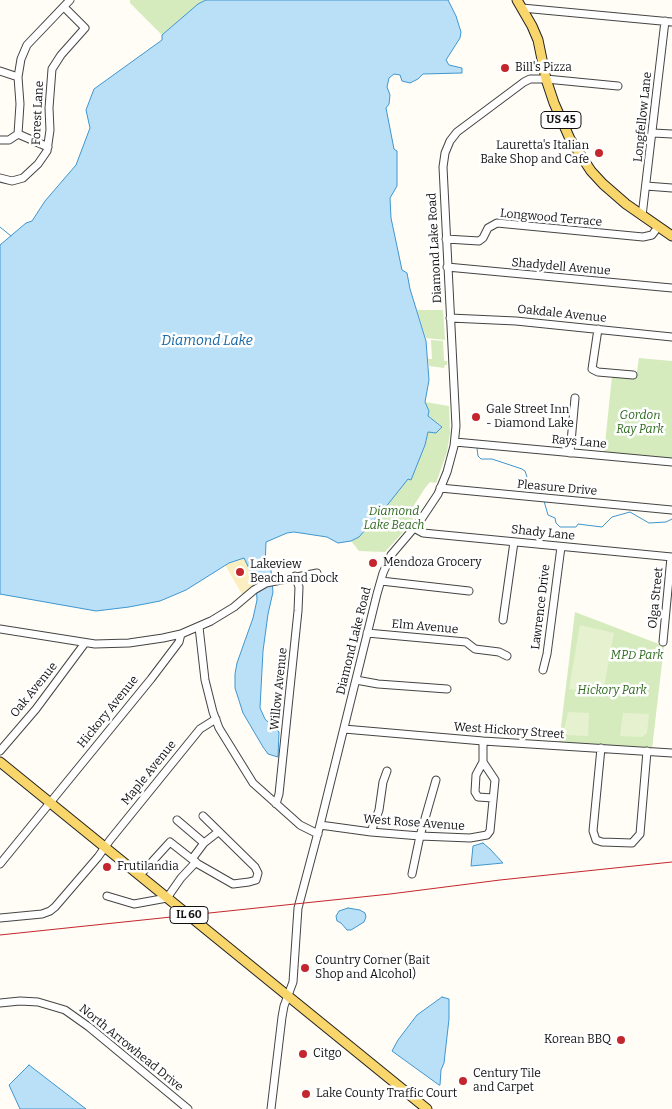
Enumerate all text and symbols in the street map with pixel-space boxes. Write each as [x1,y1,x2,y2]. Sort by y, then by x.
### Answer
place label: Bill's Pizza [515,61,572,75]
marker: Bill's Pizza [499,62,511,74]
street label: Longfellow Lane [631,71,655,163]
street label: Forest Lane [29,80,47,146]
road number: US 45 [541,112,581,128]
place label: Lauretta's Italian Bake Shop and Cafe [480,139,589,167]
marker: Lauretta's Italian Bake Shop and Cafe [593,147,605,159]
street label: Diamond Lake Road [425,192,445,304]
street label: Longwood Terrace [499,206,603,230]
street label: Shadydell Avenue [511,255,611,279]
street label: Oakdale Avenue [517,302,607,326]
water label: Diamond Lake [161,333,253,349]
place label: Gale Street Inn - Diamond Lake [486,403,574,431]
park label: Gordon Ray Park [616,409,664,437]
marker: Gale Street Inn - Diamond Lake [470,411,482,423]
street label: Rays Lane [551,432,607,452]
street label: Pleasure Drive [516,477,598,499]
park label: Diamond Lake Beach [364,505,424,533]
street label: Shady Lane [510,522,576,544]
place label: Mendoza Grocery [383,556,481,570]
marker: Mendoza Grocery [367,557,379,569]
place label: Lakeview Beach and Dock [250,558,338,586]
street label: Lawrence Drive [529,563,553,651]
marker: Lakeview Beach and Dock [234,566,246,578]
street label: Olga Street [646,567,666,629]
street label: Diamond Lake Road [334,586,374,696]
street label: Elm Avenue [391,617,459,637]
street label: Willow Avenue [267,647,291,731]
park label: MPD Park [610,649,664,663]
street label: Oak Avenue [7,660,61,720]
street label: Hickory Avenue [74,673,142,751]
park label: Hickory Park [577,684,647,698]
street label: West Hickory Street [453,720,565,742]
street label: Maple Avenue [119,738,179,808]
street label: West Rose Avenue [363,812,465,834]
place label: Frutilandia [117,860,179,874]
marker: Frutilandia [101,861,113,873]
road number: IL 60 [170,906,208,924]
place label: Country Corner (Bait Shop and Alcohol) [315,954,430,982]
marker: Country Corner (Bait Shop and Alcohol) [299,962,311,974]
street label: North Arrowhead Drive [76,1002,186,1094]
place label: Korean BBQ [544,1033,611,1047]
marker: Korean BBQ [615,1034,627,1046]
place label: Citgo [313,1047,342,1061]
marker: Citgo [297,1048,309,1060]
place label: Century Tile and Carpet [473,1067,541,1095]
marker: Century Tile and Carpet [457,1075,469,1087]
place label: Lake County Traffic Court [316,1087,457,1101]
marker: Lake County Traffic Court [300,1088,312,1100]

